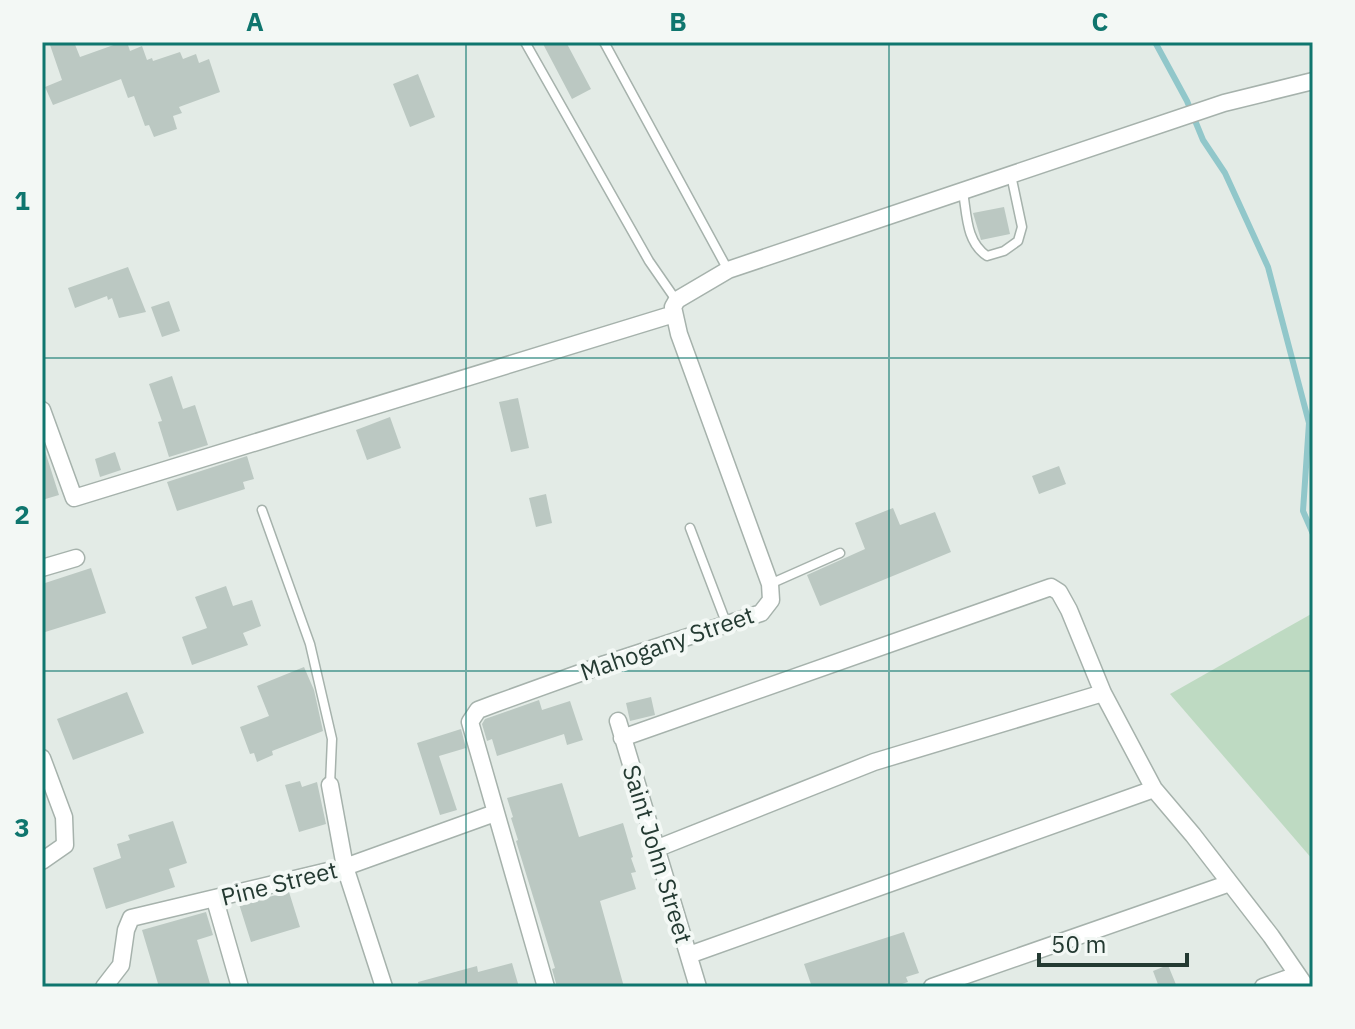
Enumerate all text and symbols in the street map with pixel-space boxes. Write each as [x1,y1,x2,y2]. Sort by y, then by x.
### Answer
text: A [246,4,264,38]
text: B [669,4,687,38]
text: C [1092,4,1109,38]
text: 1 [14,183,30,217]
text: 2 [14,497,30,531]
street label: Mahogany Street [576,598,758,688]
street label: Saint John Street [616,761,700,947]
text: 3 [14,810,30,844]
street label: Pine Street [217,853,341,913]
scale bar [1039,917,1187,967]
text: 50 m [1051,928,1106,960]

